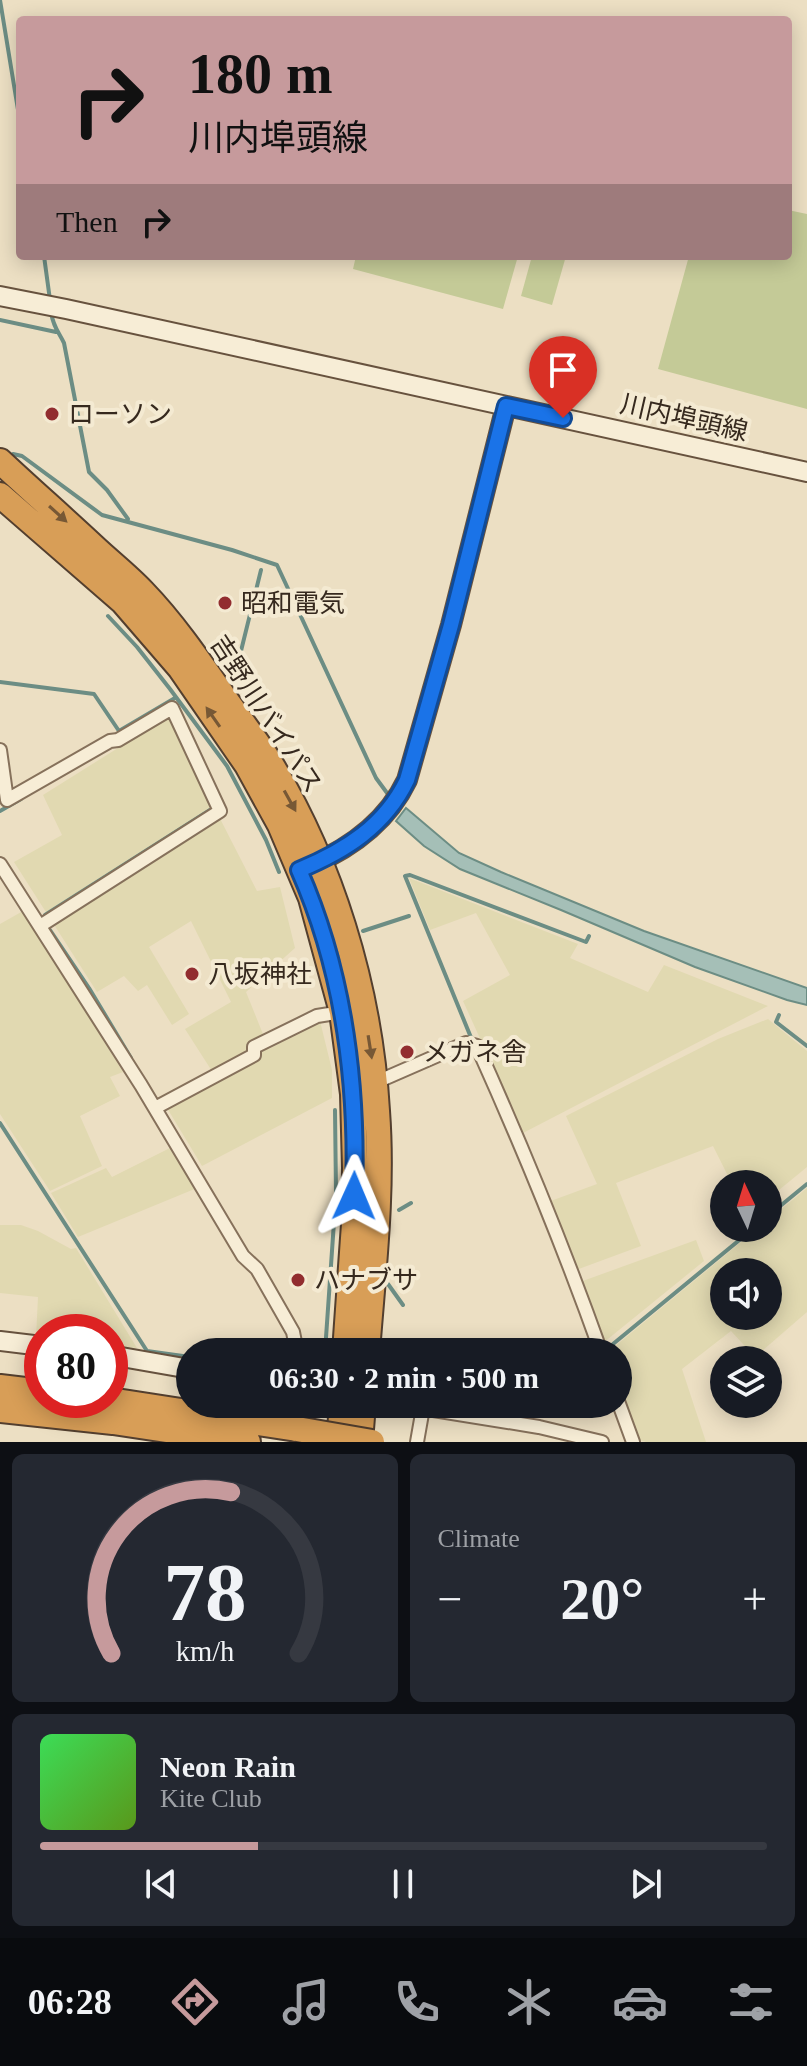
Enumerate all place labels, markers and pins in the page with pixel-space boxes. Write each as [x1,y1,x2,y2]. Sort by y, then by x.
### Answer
pin [529,336,597,418]
place label: ローソン [68,400,172,429]
marker: ローソン [43,405,61,423]
place label: 昭和電気 [241,589,345,618]
marker: 昭和電気 [216,594,234,612]
place label: 八坂神社 [208,960,312,989]
marker: 八坂神社 [183,965,201,983]
place label: メガネ舎 [423,1038,527,1067]
marker: メガネ舎 [398,1043,416,1061]
place label: ハナブサ [314,1266,418,1295]
marker: ハナブサ [289,1271,307,1289]

